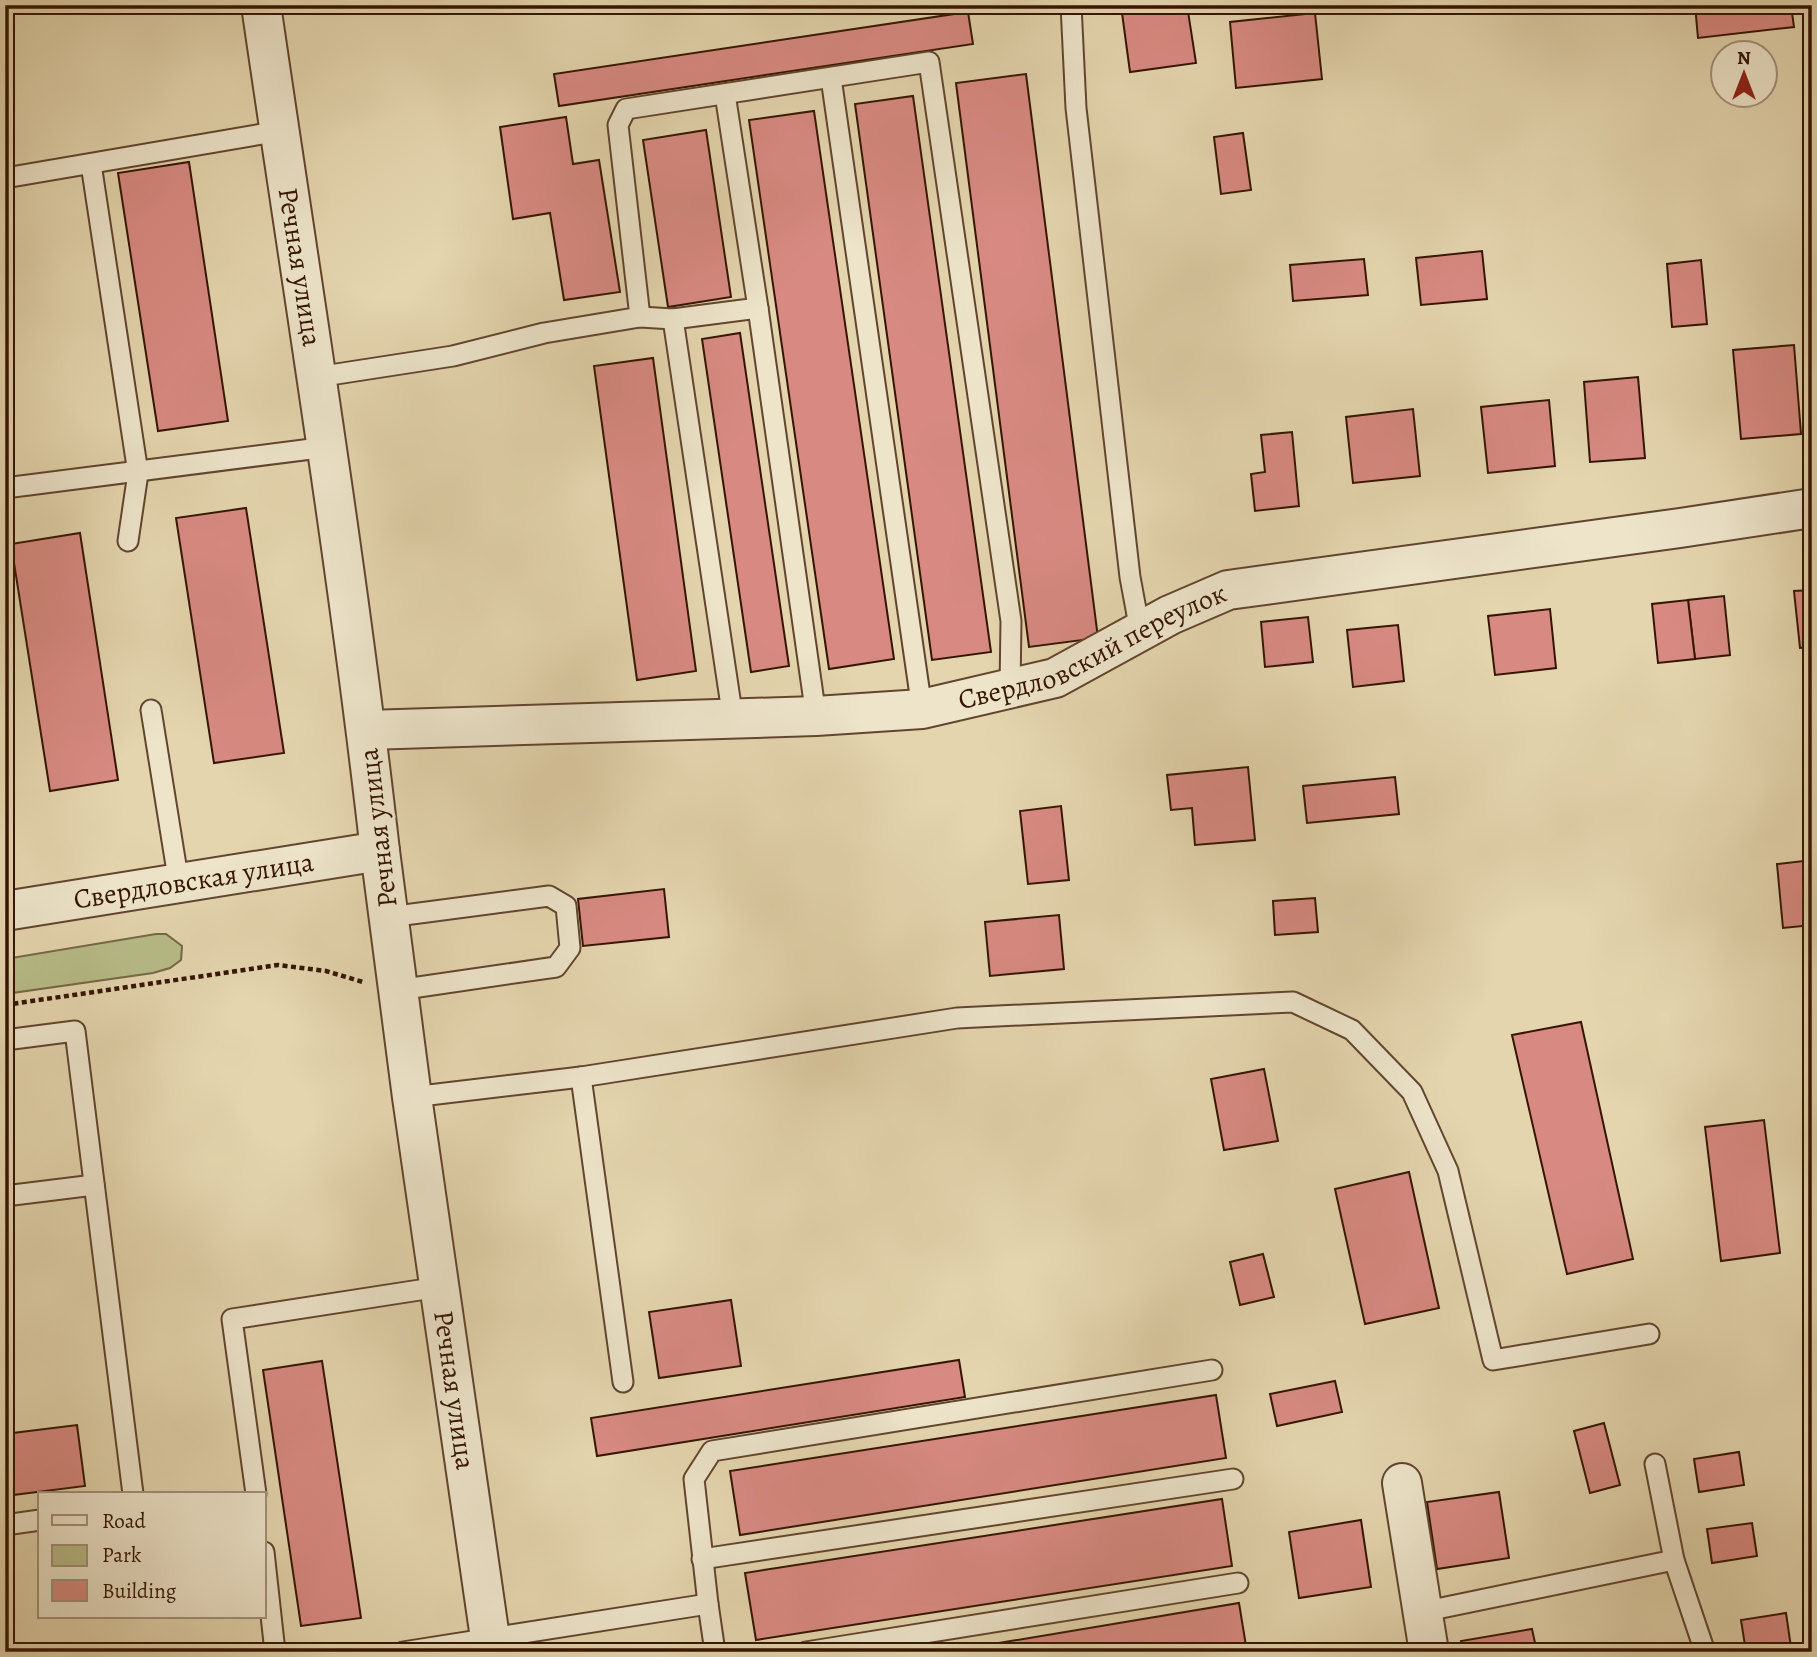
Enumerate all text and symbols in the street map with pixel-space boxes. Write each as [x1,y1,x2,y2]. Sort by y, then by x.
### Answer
north arrow [1708,38,1778,108]
text: N [1737,45,1751,71]
street label: Речная улица [269,185,331,349]
street label: Свердловский переулок [954,574,1232,719]
street label: Речная улица [349,746,407,910]
street label: Свердловская улица [71,843,316,919]
street label: Речная улица [424,1308,484,1472]
legend [38,1492,266,1618]
text: Road [102,1507,146,1535]
text: Park [102,1541,142,1569]
text: Building [102,1577,177,1605]

